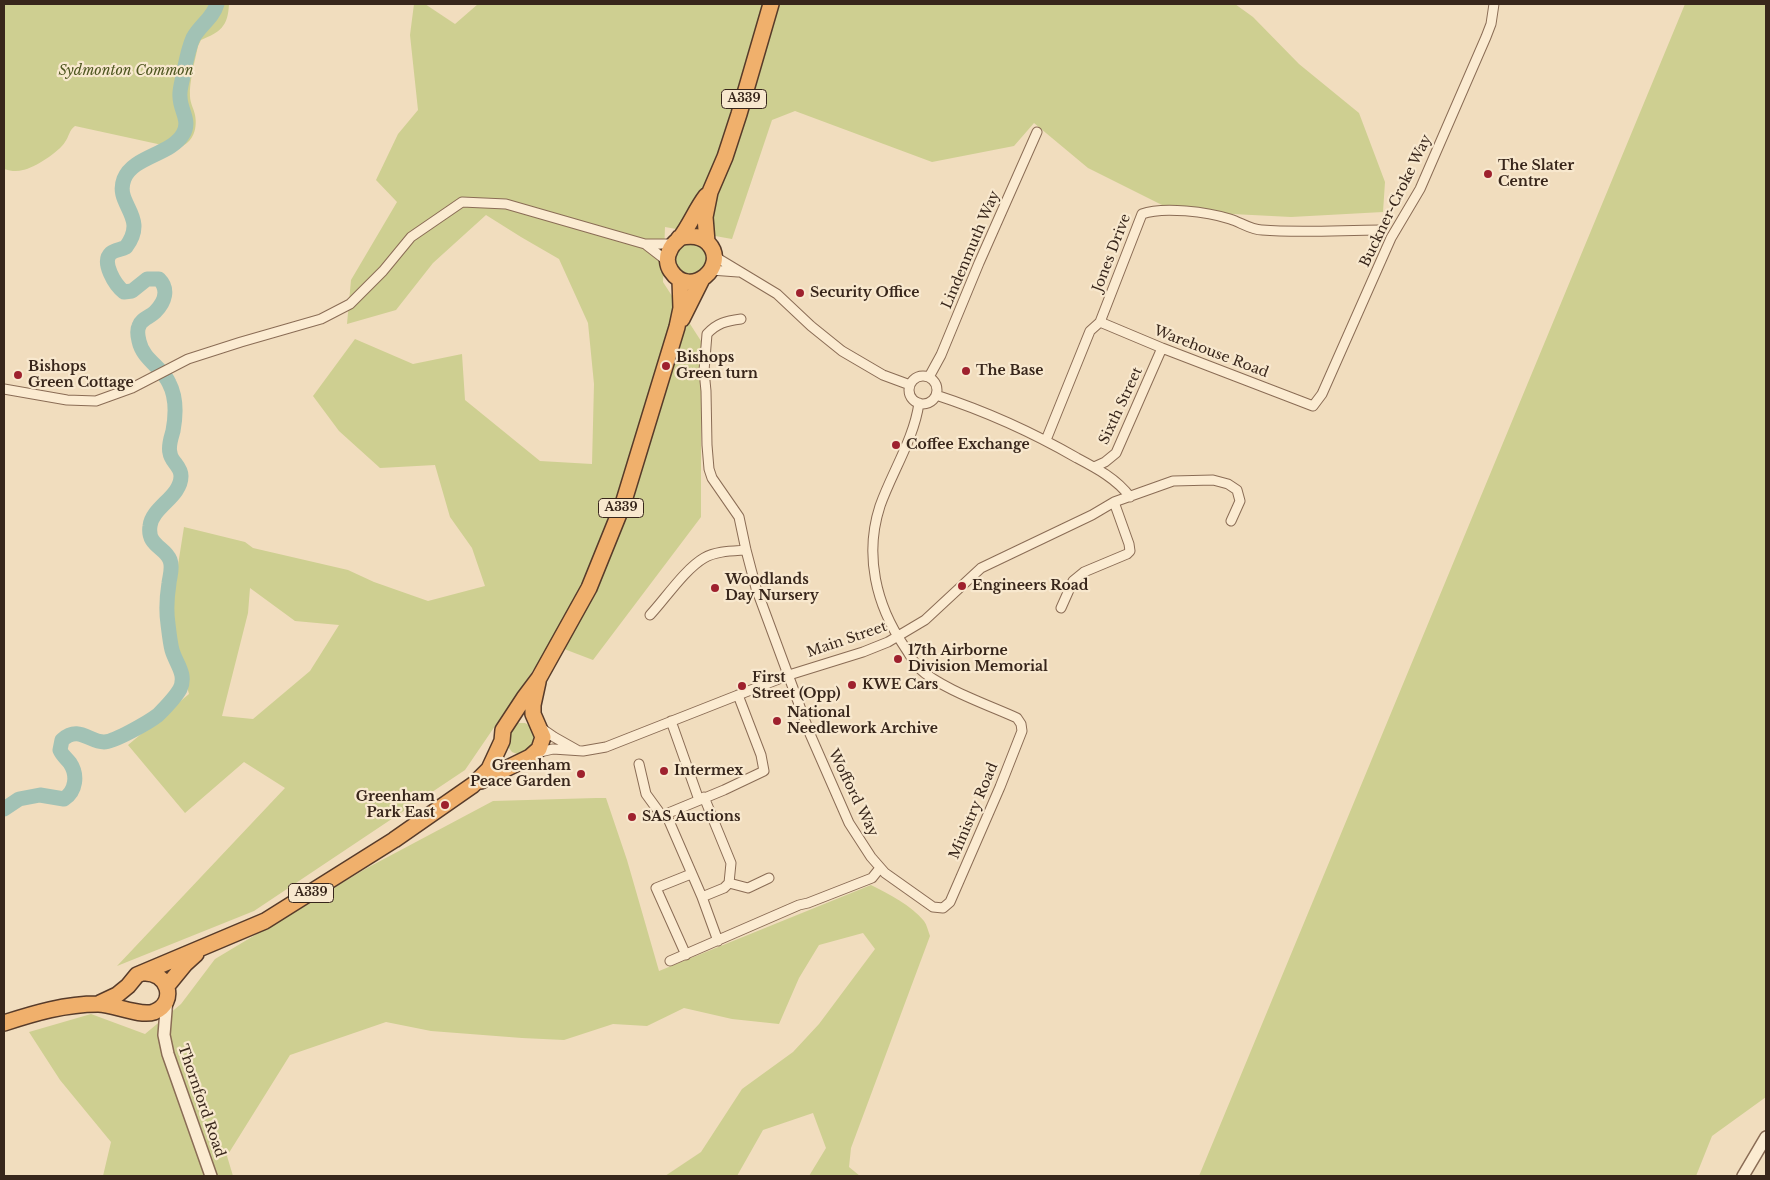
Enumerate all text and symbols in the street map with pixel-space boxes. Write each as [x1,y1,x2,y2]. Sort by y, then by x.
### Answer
park label: Sydmonton Common [59,63,193,79]
road number: A339 [722,90,766,108]
street label: Buckner-Croke Way [1357,132,1435,270]
place label: The Slater Centre [1498,158,1574,190]
marker: The Slater Centre [1482,168,1494,180]
street label: Lindenmuth Way [939,188,1003,312]
street label: Jones Drive [1089,212,1135,294]
place label: Security Office [810,285,919,301]
marker: Security Office [794,287,806,299]
street label: Warehouse Road [1151,322,1271,382]
place label: Bishops Green turn [676,350,758,382]
place label: Bishops Green Cottage [28,359,134,392]
marker: Bishops Green turn [660,360,672,372]
place label: The Base [976,363,1043,379]
marker: The Base [960,365,972,377]
street label: Sixth Street [1096,365,1146,447]
marker: Bishops Green Cottage [12,369,24,381]
place label: Coffee Exchange [906,437,1030,453]
marker: Coffee Exchange [890,439,902,451]
road number: A339 [598,498,644,518]
place label: Woodlands Day Nursery [725,572,819,604]
place label: Engineers Road [972,578,1089,594]
marker: Engineers Road [956,580,968,592]
marker: Woodlands Day Nursery [709,582,721,594]
street label: Main Street [805,618,889,662]
place label: 17th Airborne Division Memorial [908,643,1048,676]
marker: 17th Airborne Division Memorial [892,653,904,665]
place label: First Street (Opp) [752,670,840,702]
place label: KWE Cars [862,677,938,693]
marker: KWE Cars [846,679,858,691]
marker: First Street (Opp) [736,680,748,692]
place label: National Needlework Archive [787,705,938,738]
marker: National Needlework Archive [771,715,783,727]
street label: Wofford Way [825,746,881,840]
place label: Greenham Peace Garden [470,758,571,790]
street label: Ministry Road [946,760,1002,862]
place label: Intermex [674,763,743,779]
marker: Intermex [658,765,670,777]
marker: Greenham Peace Garden [575,768,587,780]
place label: Greenham Park East [356,789,435,822]
marker: Greenham Park East [439,799,451,811]
place label: SAS Auctions [642,809,740,825]
marker: SAS Auctions [626,811,638,823]
road number: A339 [288,884,334,902]
street label: Thornford Road [174,1042,228,1160]

